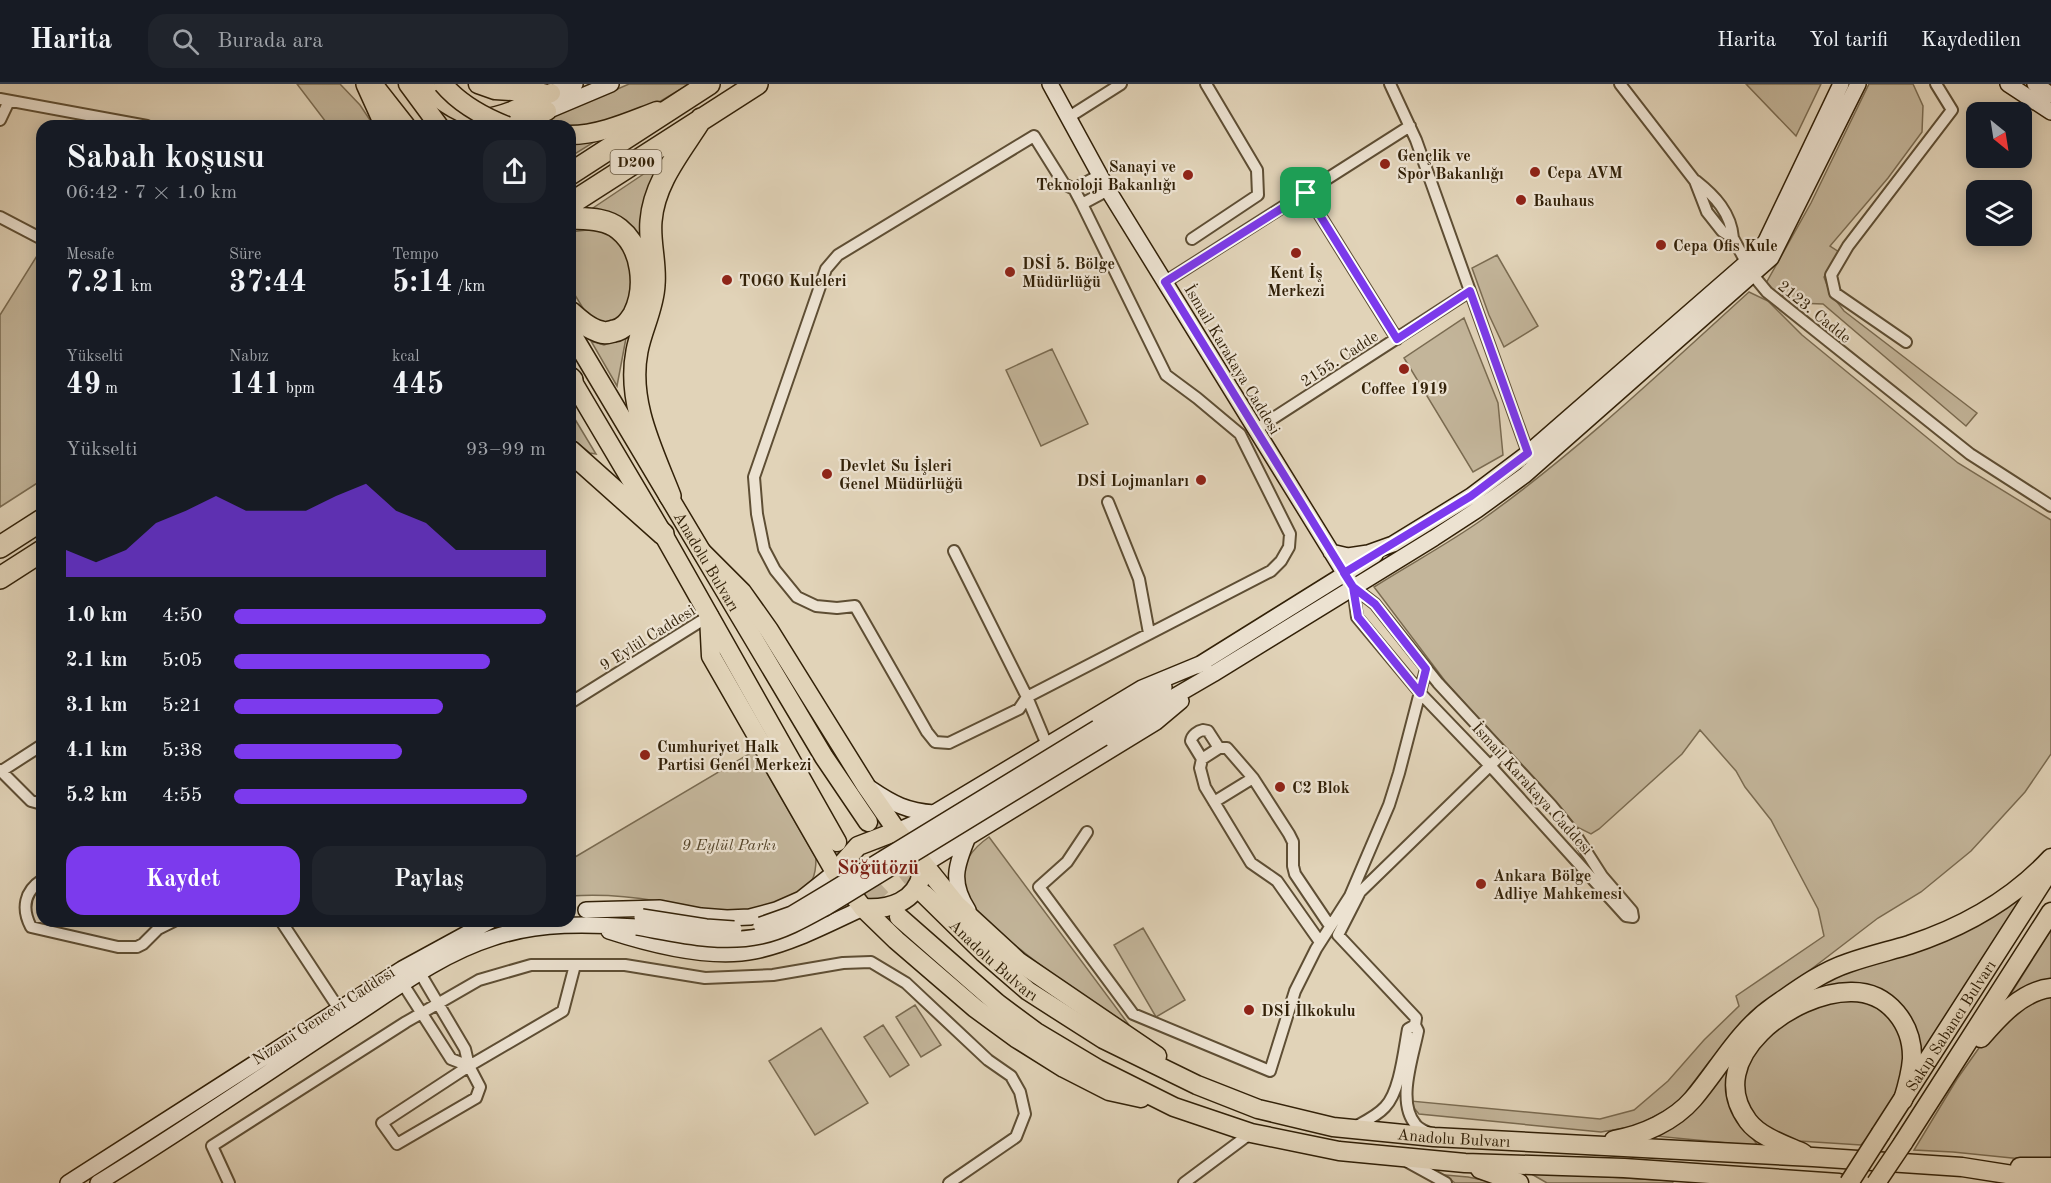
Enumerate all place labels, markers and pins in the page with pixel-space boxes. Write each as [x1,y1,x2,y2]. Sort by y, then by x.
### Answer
place label: Gençlik ve Spor Bakanlığı [1397,149,1504,183]
marker: Gençlik ve Spor Bakanlığı [1378,157,1392,171]
place label: Sanayi ve Teknoloji Bakanlığı [1036,160,1176,194]
marker: Cepa AVM [1528,165,1542,179]
place label: Cepa AVM [1547,166,1623,182]
pin [1280,167,1331,218]
marker: Sanayi ve Teknoloji Bakanlığı [1181,168,1195,182]
marker: Bauhaus [1514,193,1528,207]
place label: Bauhaus [1533,194,1594,210]
marker: Cepa Ofis Kule [1654,238,1668,252]
place label: Cepa Ofis Kule [1673,239,1778,255]
marker: Kent İş Merkezi [1289,246,1303,260]
place label: DSİ 5. Bölge Müdürlüğü [1022,253,1115,291]
place label: Kent İş Merkezi [1267,262,1325,300]
marker: DSİ 5. Bölge Müdürlüğü [1003,265,1017,279]
marker: TOGO Kuleleri [720,273,734,287]
place label: TOGO Kuleleri [739,274,847,290]
marker: Coffee 1919 [1397,362,1411,376]
place label: Coffee 1919 [1361,382,1447,398]
place label: Devlet Su İşleri Genel Müdürlüğü [839,455,963,493]
marker: Devlet Su İşleri Genel Müdürlüğü [820,467,834,481]
place label: DSİ Lojmanları [1077,470,1189,490]
marker: DSİ Lojmanları [1194,473,1208,487]
place label: Cumhuriyet Halk Partisi Genel Merkezi [657,740,812,774]
marker: Cumhuriyet Halk Partisi Genel Merkezi [638,748,652,762]
marker: C2 Blok [1273,780,1287,794]
place label: C2 Blok [1292,781,1350,797]
place label: Ankara Bölge Adliye Mahkemesi [1493,869,1622,903]
marker: Ankara Bölge Adliye Mahkemesi [1474,877,1488,891]
place label: DSİ İlkokulu [1261,1000,1356,1020]
marker: DSİ İlkokulu [1242,1003,1256,1017]

